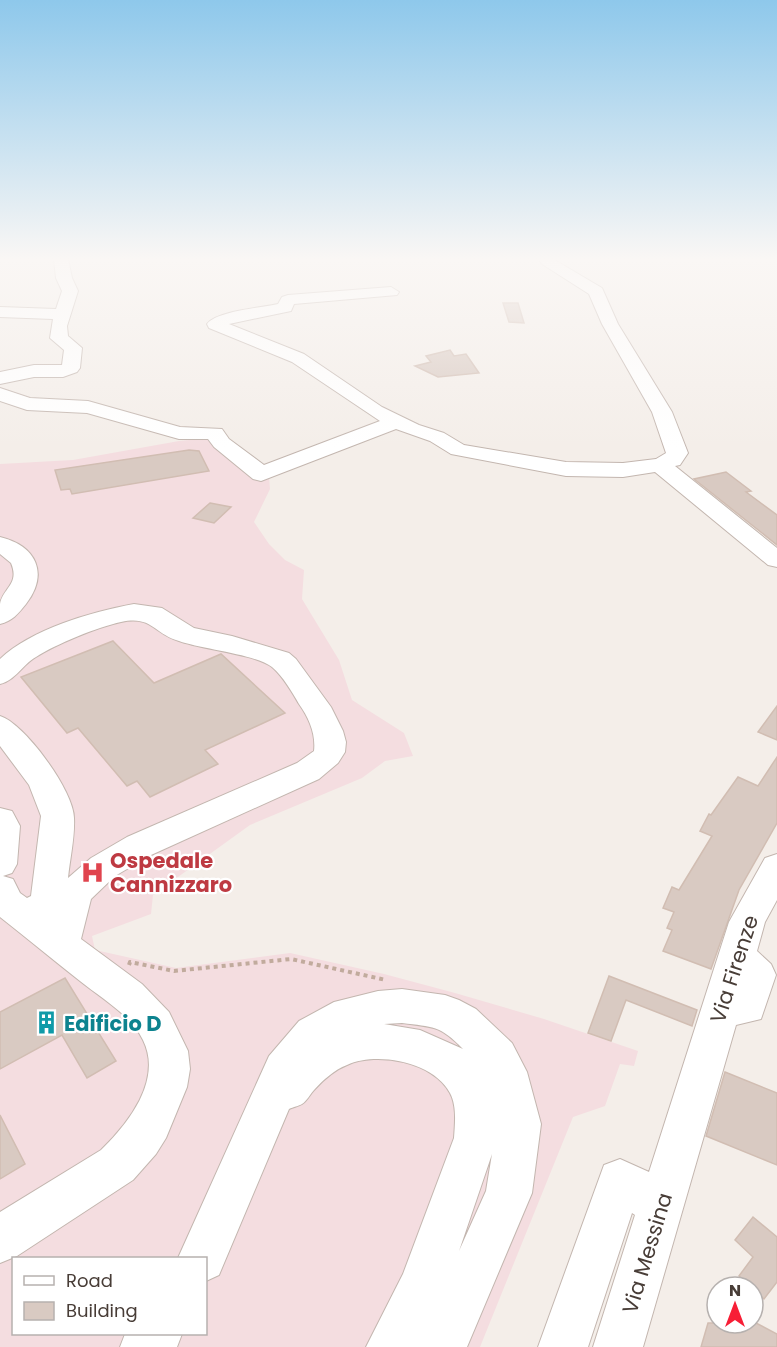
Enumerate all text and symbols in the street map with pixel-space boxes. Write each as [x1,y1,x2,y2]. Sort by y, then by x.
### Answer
place label: Ospedale Cannizzaro [110,846,232,899]
hospital icon: Ospedale Cannizzaro [79,859,105,885]
street label: Via Firenze [703,911,765,1027]
place label: Edificio D [64,1009,162,1038]
building icon: Edificio D [33,1010,59,1036]
street label: Via Messina [615,1189,679,1317]
legend [12,1257,207,1335]
text: Road [66,1268,113,1293]
north arrow [705,1275,765,1335]
text: N [729,1279,741,1302]
text: Building [66,1298,138,1323]

